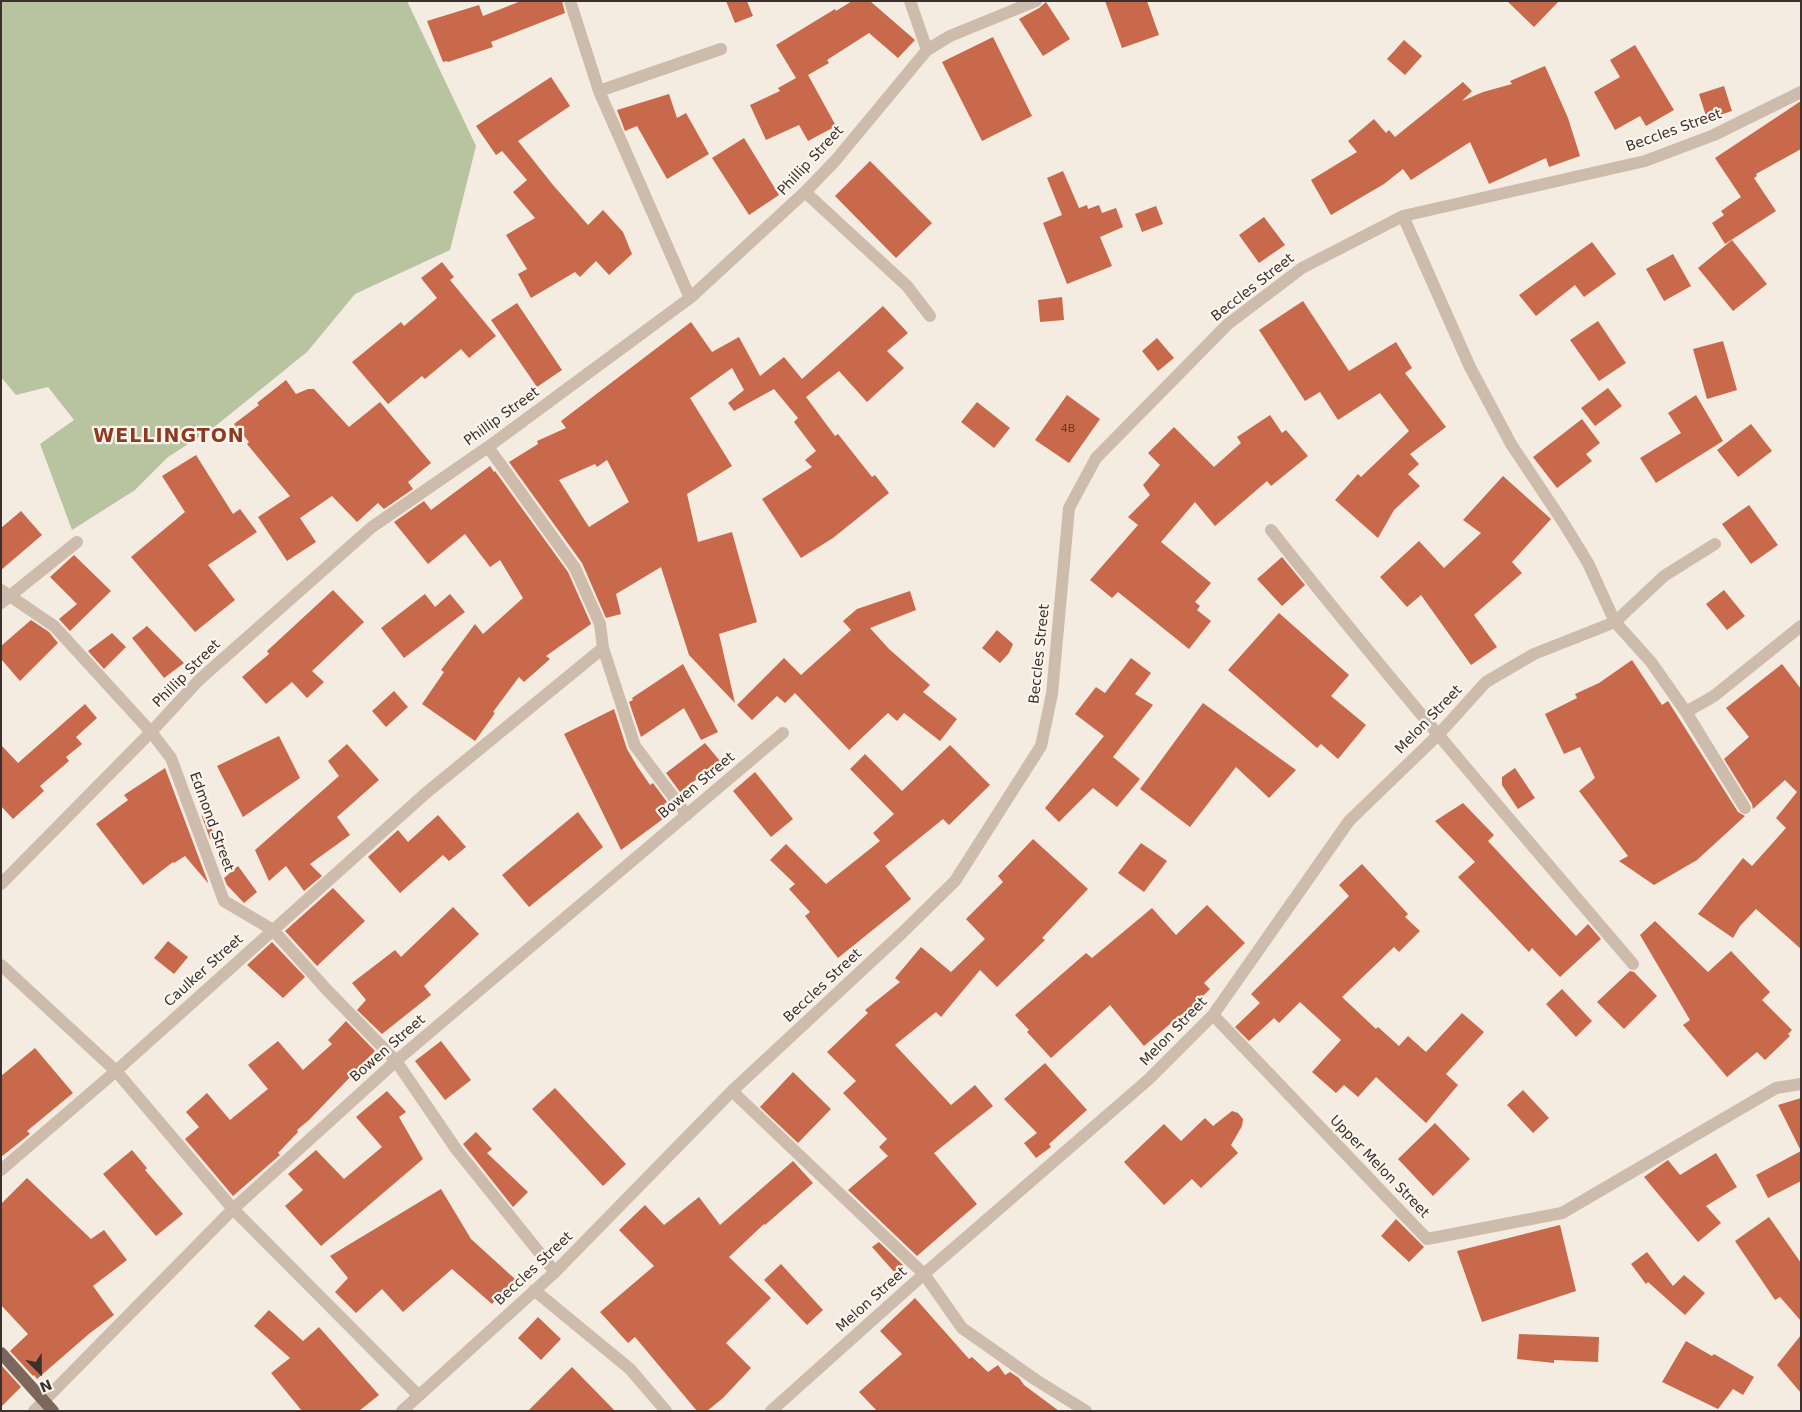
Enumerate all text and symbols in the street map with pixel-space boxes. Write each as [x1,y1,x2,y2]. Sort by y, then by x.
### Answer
street label: Beccles Street [1624,106,1724,156]
street label: Phillip Street [775,123,847,199]
street label: Beccles Street [1208,250,1298,326]
street label: Phillip Street [461,384,543,450]
house number: 4B [1061,422,1075,436]
district label: WELLINGTON [92,426,246,448]
street label: Beccles Street [1026,603,1054,705]
street label: Phillip Street [150,637,224,711]
street label: Melon Street [1392,682,1466,758]
street label: Bowen Street [656,749,738,823]
street label: Edmond Street [185,770,237,874]
street label: Caulker Street [161,931,247,1011]
street label: Beccles Street [781,946,865,1026]
street label: Melon Street [1137,994,1211,1070]
street label: Bowen Street [347,1012,429,1086]
street label: Upper Melon Street [1326,1112,1432,1222]
street label: Beccles Street [492,1229,576,1309]
street label: Melon Street [833,1264,911,1336]
north arrow [15,1347,65,1397]
text: N [37,1376,54,1395]

